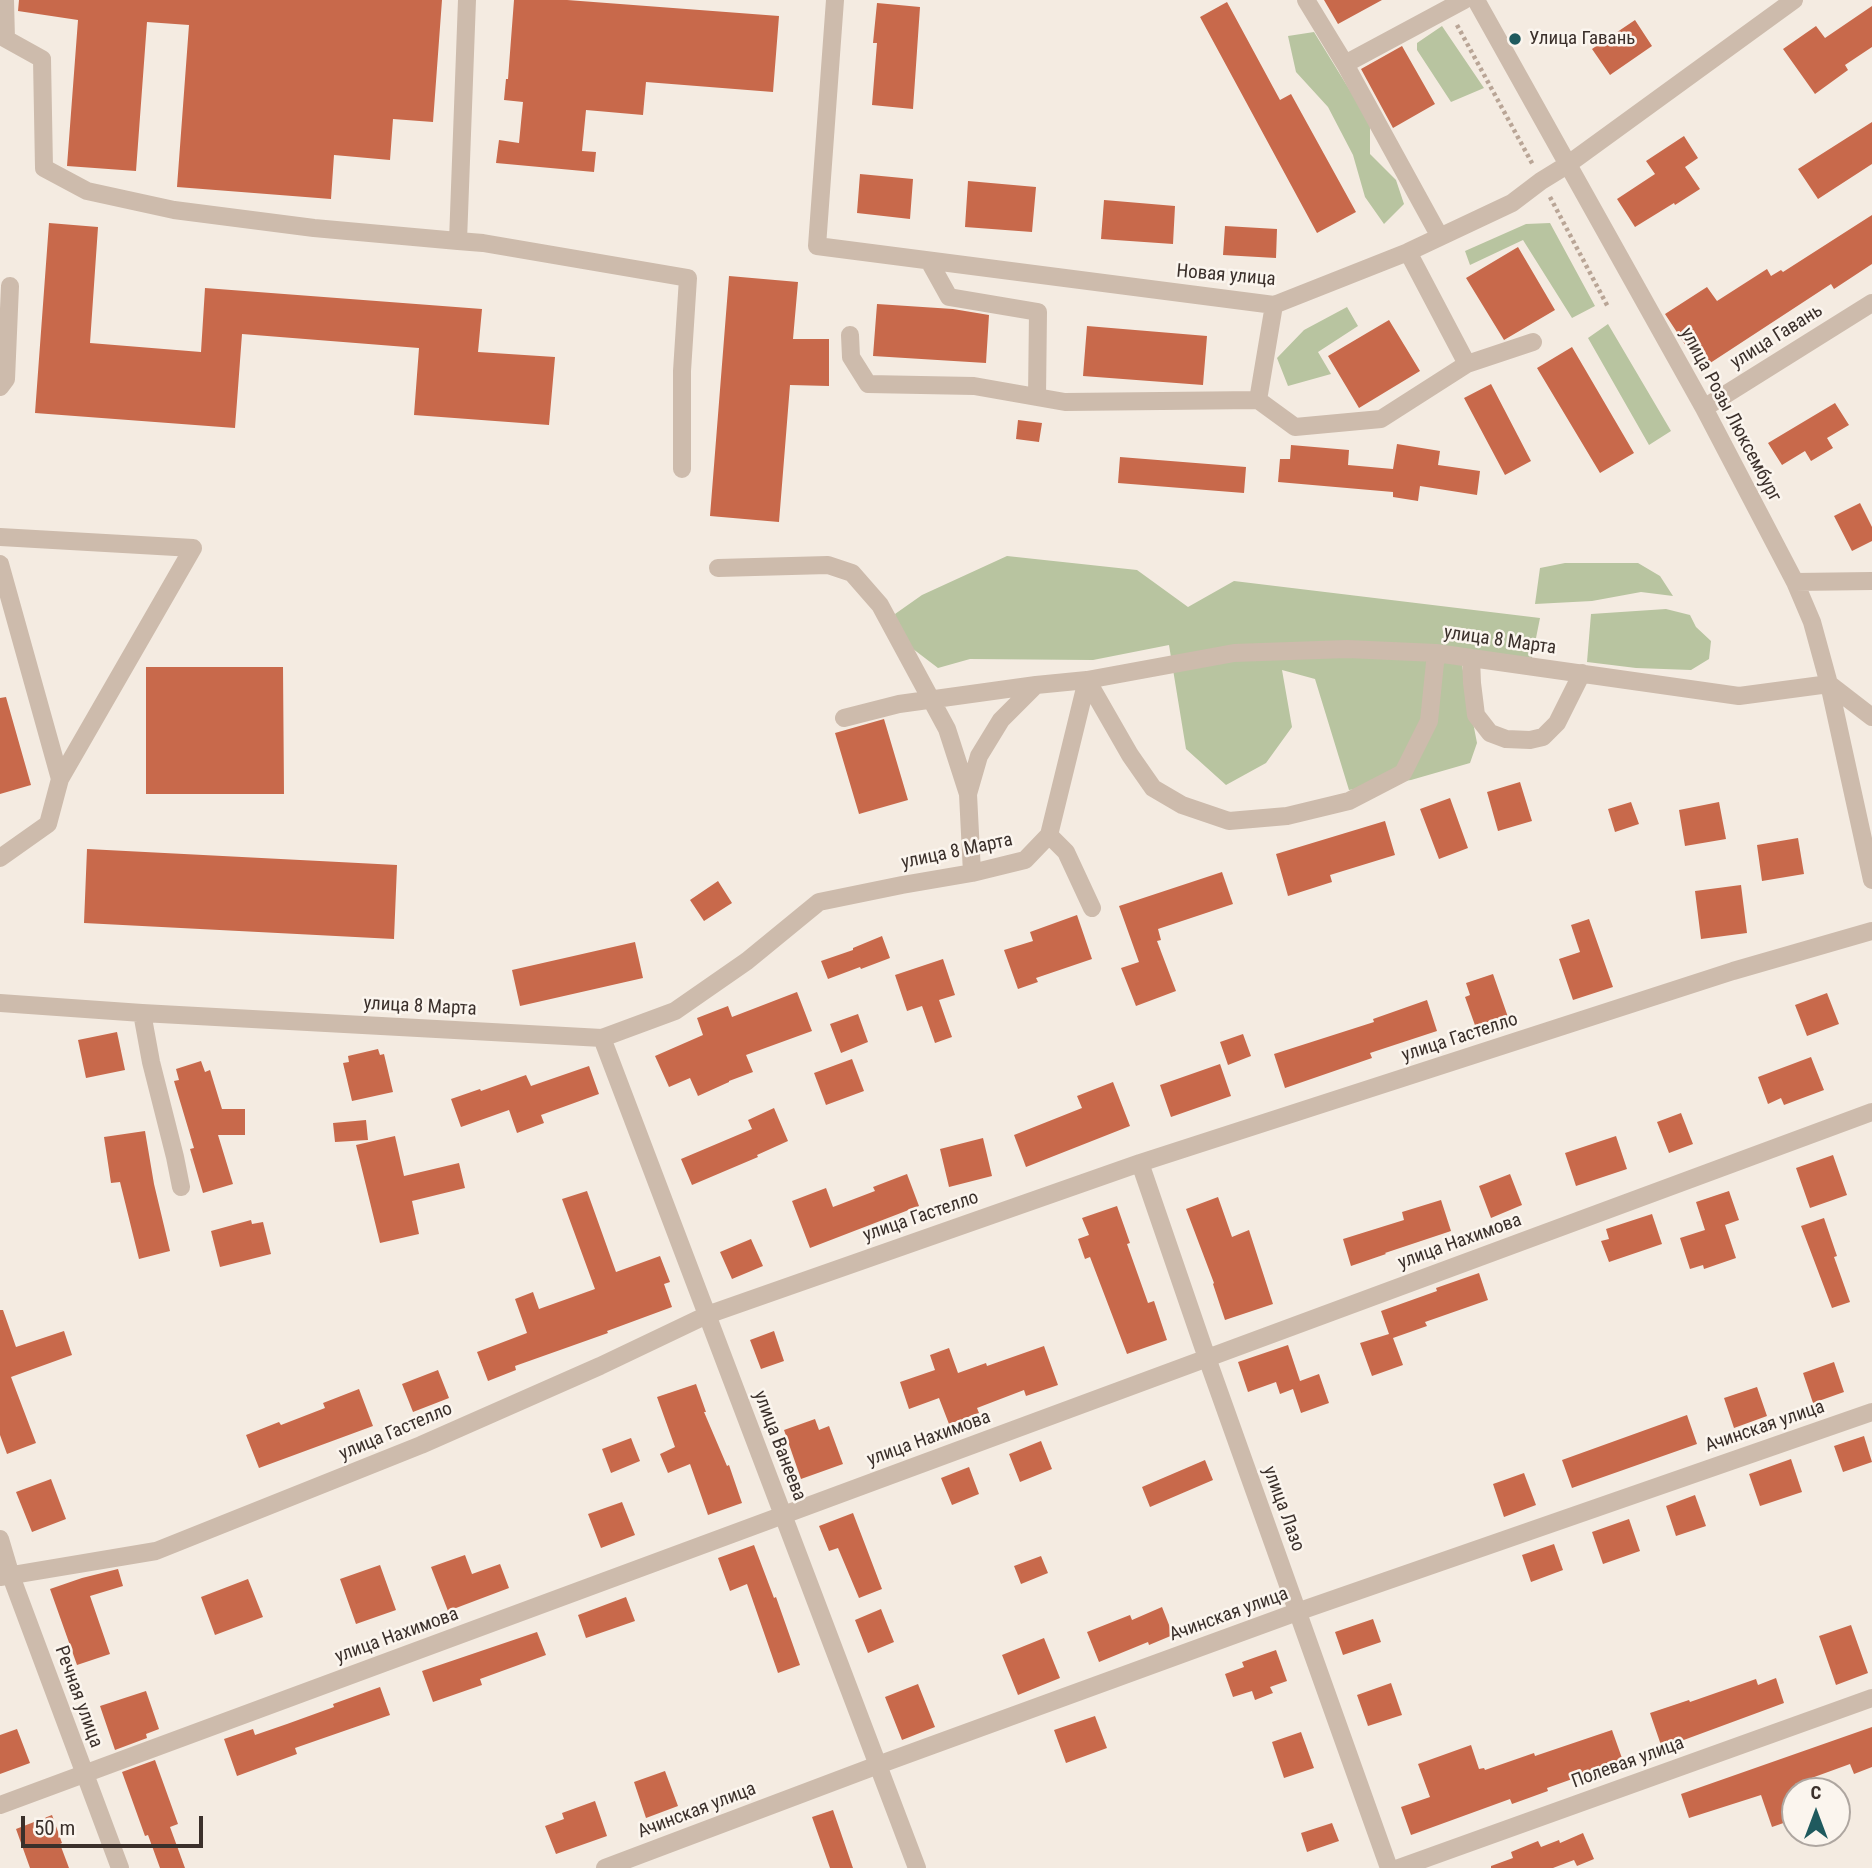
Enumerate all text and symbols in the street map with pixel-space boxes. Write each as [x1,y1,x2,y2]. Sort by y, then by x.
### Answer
place label: Улица Гавань [1529,28,1635,50]
marker: Улица Гавань [1507,31,1523,47]
street label: Новая улица [1175,260,1277,292]
street label: улица Гавань [1727,300,1827,374]
street label: улица Розы Люксембург [1674,324,1786,506]
street label: улица 8 Марта [1442,622,1558,660]
street label: улица 8 Марта [899,829,1015,875]
street label: улица 8 Марта [363,993,477,1021]
street label: улица Гастелло [1399,1009,1521,1067]
street label: улица Гастелло [860,1187,982,1247]
street label: улица Нахимова [1395,1209,1525,1275]
street label: улица Ванеева [748,1388,810,1504]
street label: Ачинская улица [1702,1396,1828,1458]
street label: улица Гастелло [336,1398,456,1466]
street label: улица Нахимова [864,1406,994,1472]
street label: улица Лазо [1257,1463,1309,1555]
street label: Ачинская улица [1166,1583,1292,1647]
street label: улица Нахимова [332,1603,462,1669]
street label: Речная улица [49,1643,107,1751]
street label: Полевая улица [1569,1732,1687,1794]
north arrow [1781,1777,1851,1847]
street label: Ачинская улица [635,1778,759,1844]
text: С [1811,1781,1821,1804]
scale bar [24,1801,206,1845]
text: 50 m [34,1816,75,1840]

